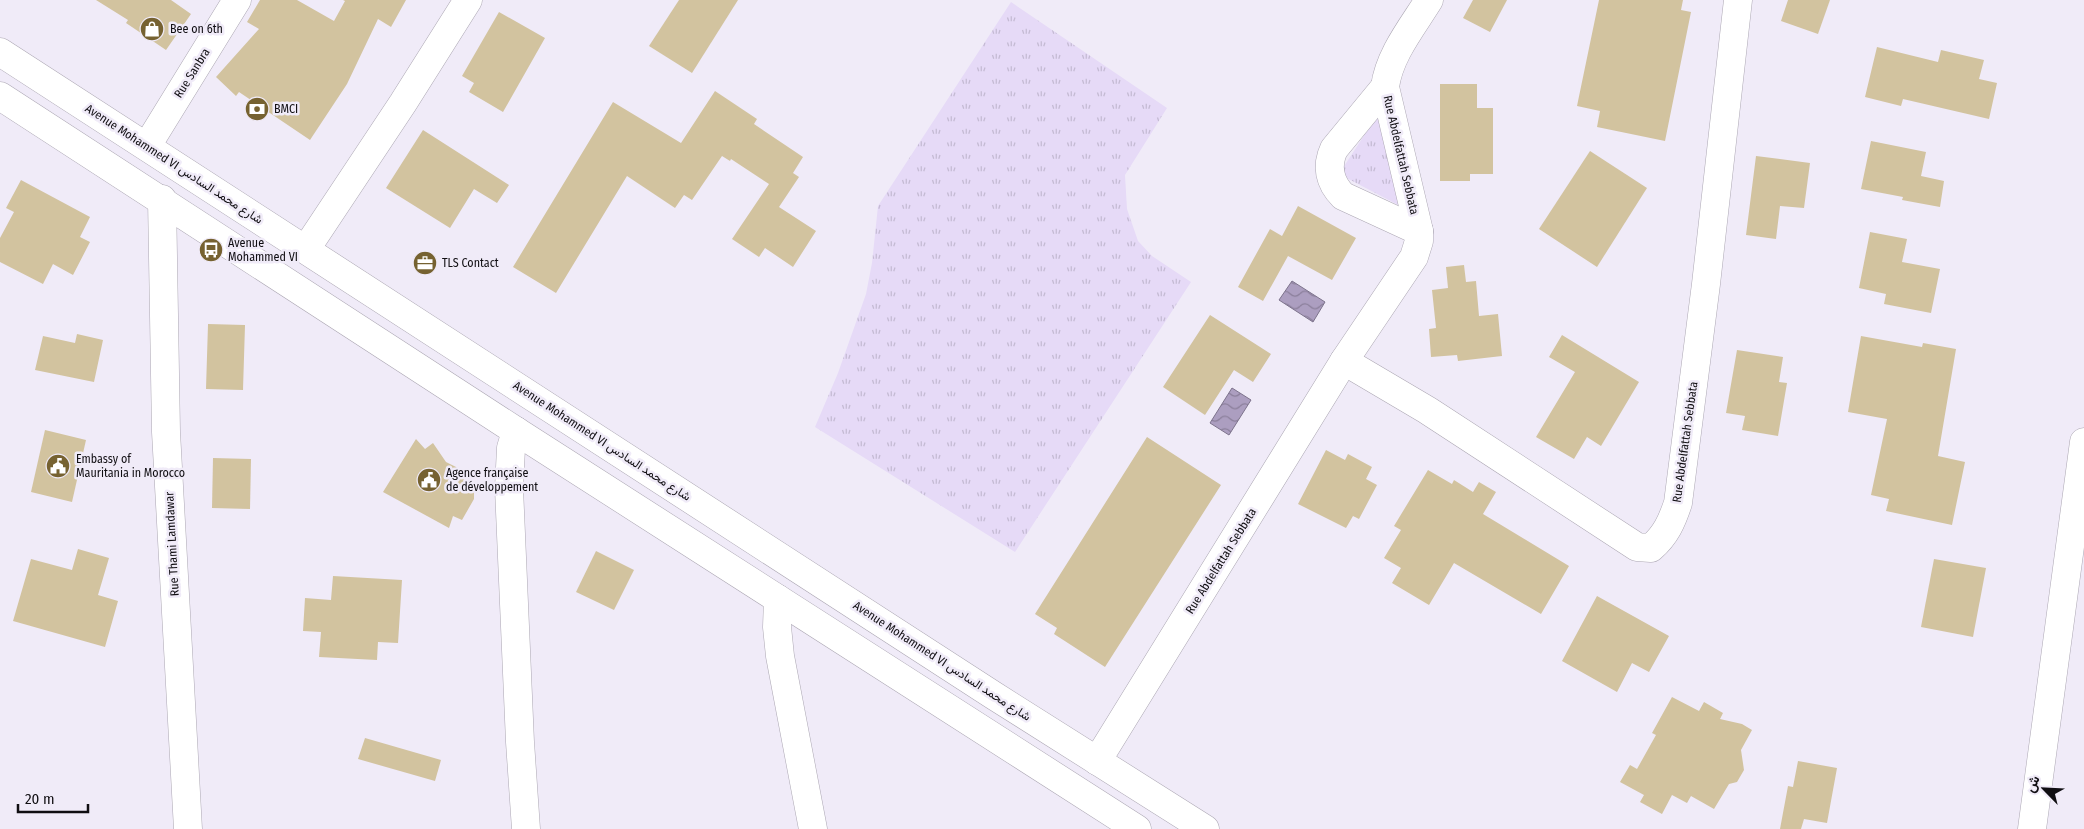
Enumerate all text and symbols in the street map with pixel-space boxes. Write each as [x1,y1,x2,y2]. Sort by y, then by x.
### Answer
shop icon: Bee on 6th [139,16,165,42]
place label: Bee on 6th [170,22,223,36]
street label: Rue Sanbra [171,46,213,100]
street label: Rue Abdelfattah Sebbata [1380,94,1422,216]
bank icon: BMCI [244,96,270,122]
street label: Avenue Mohammed VI شارع محمد السادس [82,101,265,228]
place label: BMCI [274,102,298,116]
place label: Avenue Mohammed VI [228,236,298,264]
bus stop icon: Avenue Mohammed VI [198,237,224,263]
office icon: TLS Contact [412,250,438,276]
place label: TLS Contact [442,256,499,270]
street label: Avenue Mohammed VI شارع محمد السادس [510,378,693,505]
street label: Rue Abdelfattah Sebbata [1670,380,1700,503]
place label: Embassy of Mauritania in Morocco [76,452,185,480]
public building icon: Embassy of Mauritania in Morocco [45,453,71,479]
place label: Agence française de développement [446,466,538,494]
public building icon: Agence française de développement [416,467,442,493]
street label: Rue Thami Lamdawar [162,491,182,597]
street label: Rue Abdelfattah Sebbata [1183,505,1259,616]
street label: Avenue Mohammed VI شارع محمد السادس [850,598,1033,725]
north arrow [2019,764,2069,814]
text: ش [2021,773,2044,795]
scale bar [18,782,88,814]
text: 20 m [25,790,55,808]

